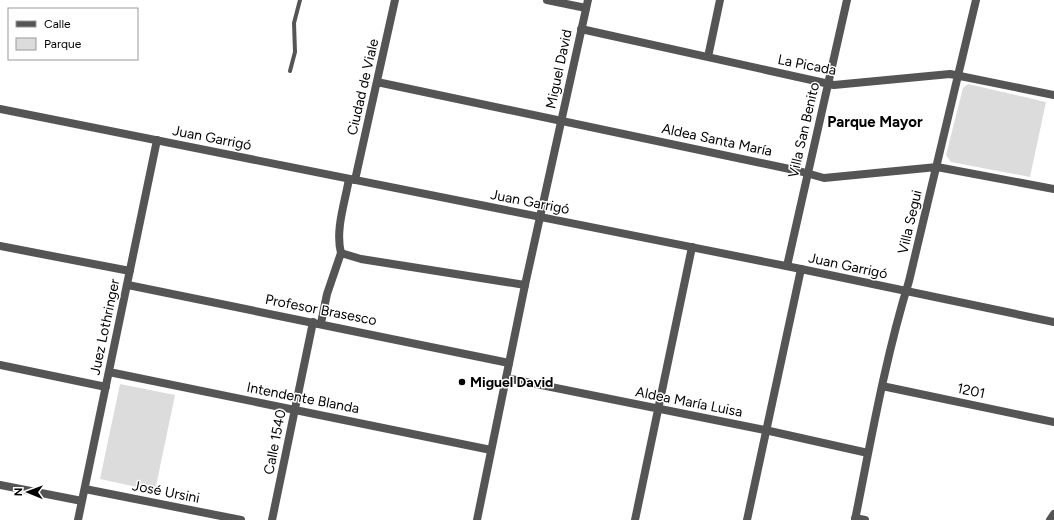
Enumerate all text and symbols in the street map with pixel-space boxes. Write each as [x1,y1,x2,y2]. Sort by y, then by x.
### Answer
legend [8,8,138,60]
text: Calle [44,17,71,31]
street label: Miguel David [542,28,576,110]
text: Parque [44,37,82,51]
street label: Ciudad de Viale [344,37,382,137]
street label: La Picada [776,51,838,79]
street label: Villa San Benito [785,81,823,179]
district label: Parque Mayor [827,113,923,131]
street label: Aldea Santa María [660,120,774,160]
street label: Juan Garrigó [171,122,253,154]
street label: Juan Garrigó [489,186,571,218]
street label: Villa Segui [894,188,926,256]
street label: Juan Garrigó [807,249,889,283]
street label: Juez Lothringer [87,277,124,377]
street label: Profesor Brasesco [264,291,378,329]
place label: Miguel David [470,374,553,391]
marker: Miguel David [457,377,467,387]
street label: Intendente Blanda [245,379,361,417]
street label: 1201 [955,380,987,402]
street label: Aldea María Luisa [634,383,744,421]
street label: Calle 1540 [260,408,290,476]
north arrow [8,472,48,512]
street label: José Ursini [131,477,201,507]
text: N [12,487,25,496]

